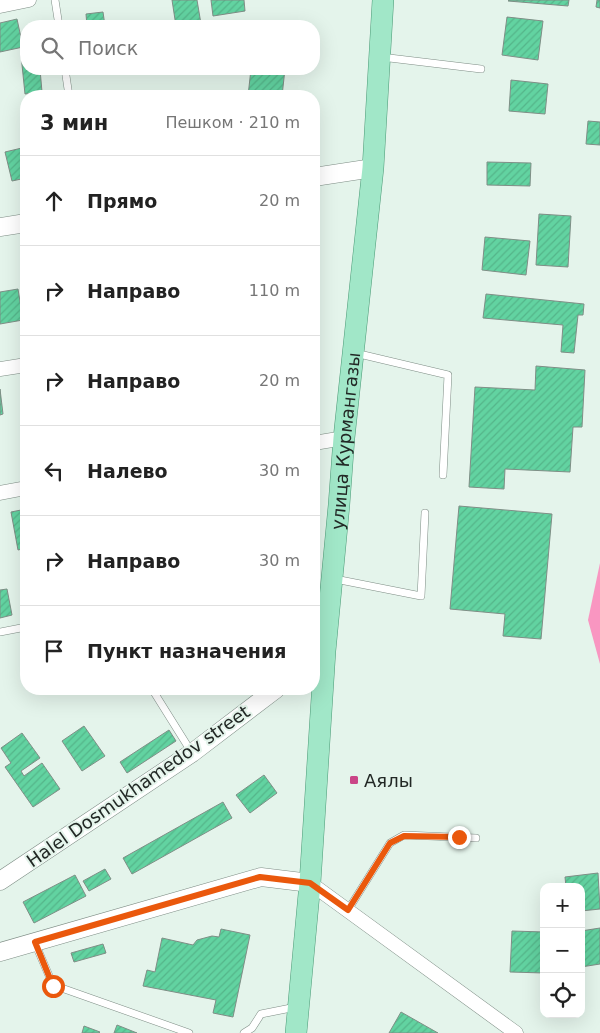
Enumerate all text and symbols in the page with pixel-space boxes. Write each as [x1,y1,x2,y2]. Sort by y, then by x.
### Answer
search box [20,20,320,75]
icon: search [38,34,66,62]
text: Поиск [78,37,138,59]
text: 3 мин [40,111,108,135]
text: Пешком · 210 m [165,113,300,132]
icon: ahead [40,187,68,215]
text: Прямо [87,190,157,212]
text: 20 m [259,191,300,210]
icon: right [40,277,68,305]
text: Направо [87,280,180,302]
text: 110 m [249,281,300,300]
street label: улица Курмангазы [326,351,364,531]
icon: right [40,367,68,395]
text: Направо [87,370,180,392]
text: 20 m [259,371,300,390]
icon: left [40,457,68,485]
text: Налево [87,460,168,482]
text: 30 m [259,461,300,480]
icon: right [40,547,68,575]
text: Направо [87,550,180,572]
text: 30 m [259,551,300,570]
icon: arrive [40,637,68,665]
text: Пункт назначения [87,640,286,662]
street label: Halel Dosmukhamedov street [22,701,254,871]
place label: Аялы [364,770,413,791]
marker: Аялы [348,774,360,786]
route end [448,826,471,849]
map controls [540,883,585,1018]
button: + [540,883,585,928]
button: − [540,928,585,973]
button: locate [540,973,585,1018]
route start [42,975,65,998]

